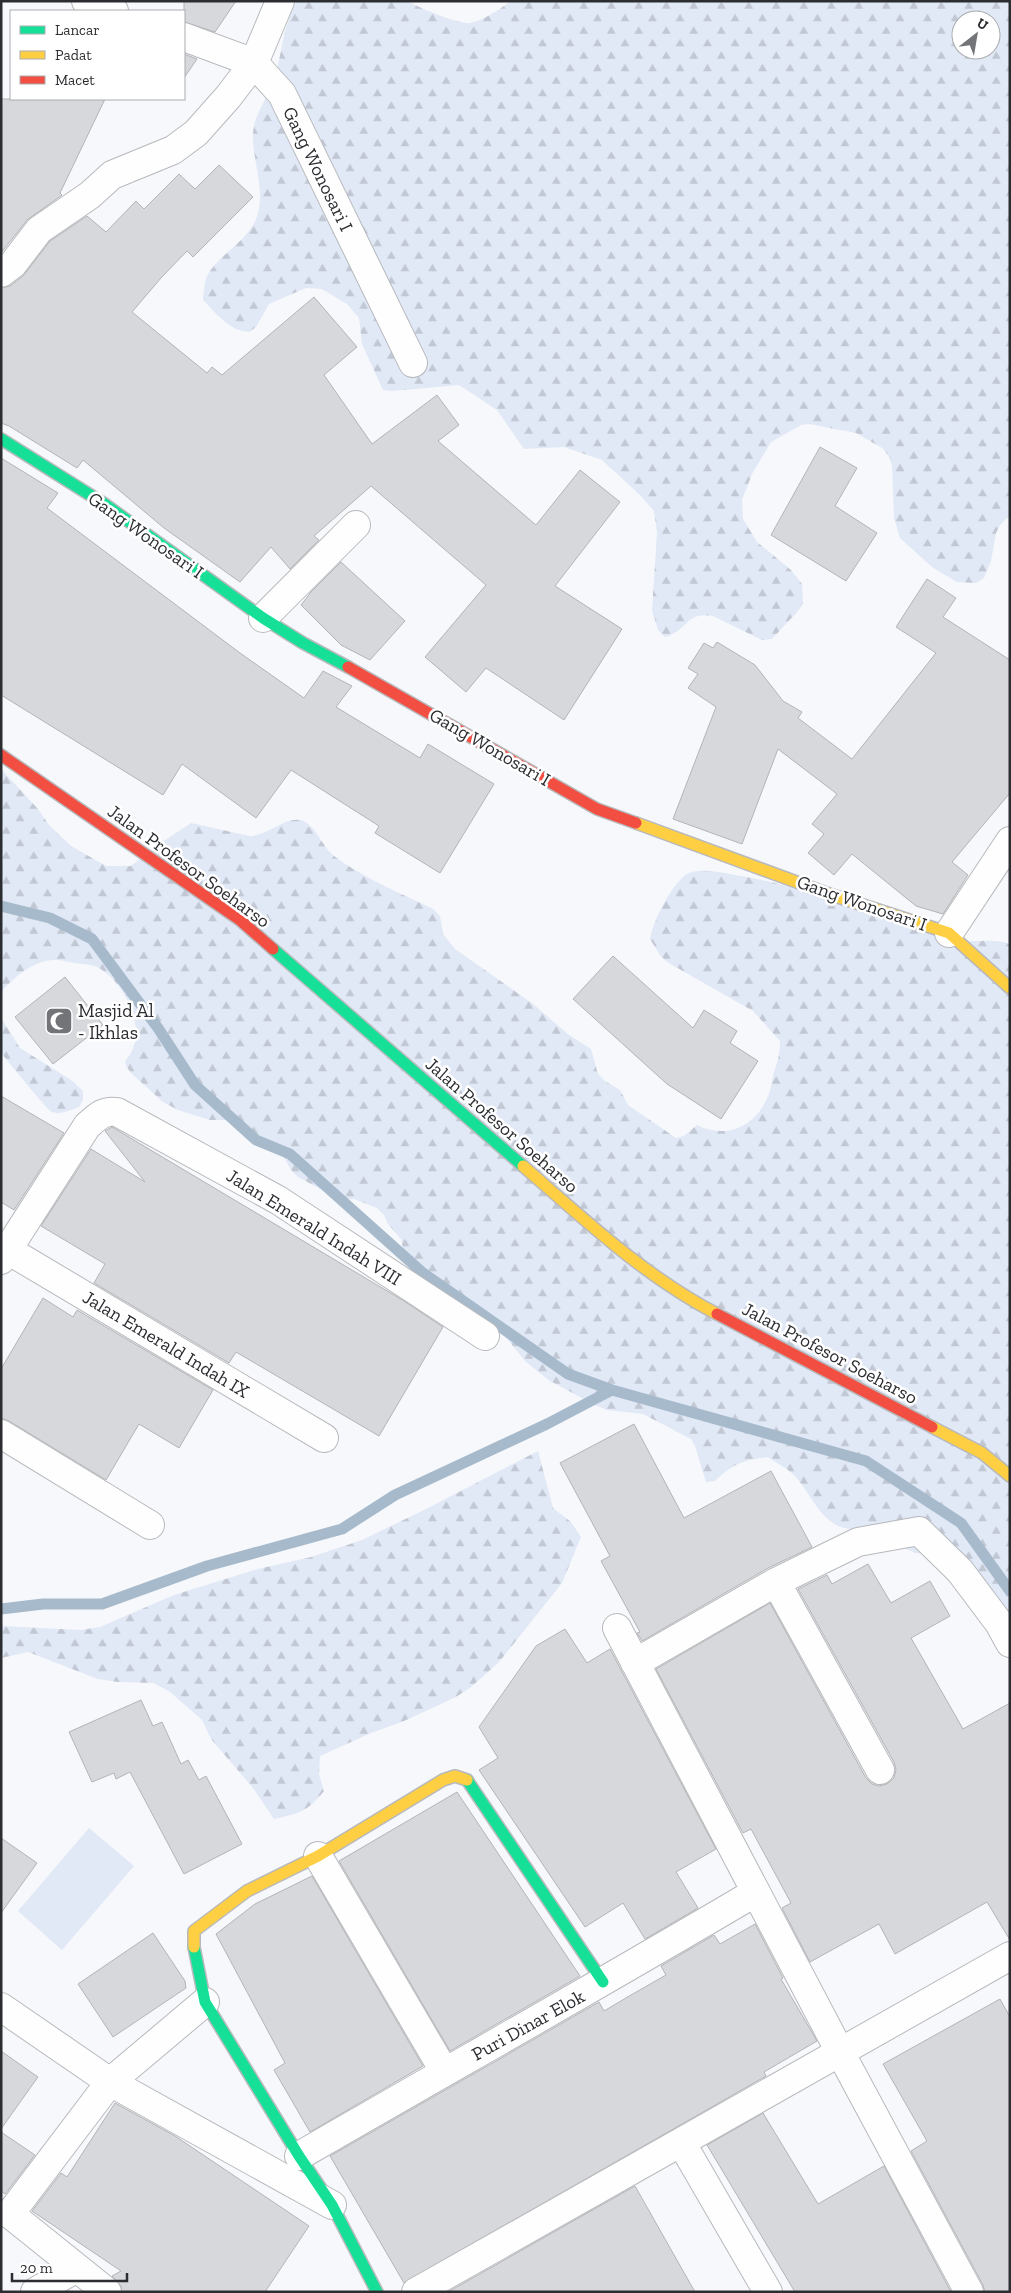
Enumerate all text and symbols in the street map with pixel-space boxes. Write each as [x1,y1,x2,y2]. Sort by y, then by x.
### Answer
legend [10,10,185,100]
north arrow [951,10,1001,60]
text: U [974,14,991,34]
text: Lancar [55,21,100,39]
text: Padat [55,46,92,64]
text: Macet [55,71,95,89]
street label: Gang Wonosari I [278,103,358,235]
street label: Gang Wonosari I [84,487,208,583]
street label: Gang Wonosari I [425,703,555,791]
street label: Jalan Profesor Soeharso [103,799,275,933]
street label: Gang Wonosari I [794,870,930,936]
place label: Masjid Al - Ikhlas [78,999,154,1044]
mosque icon: Masjid Al - Ikhlas [44,1006,74,1036]
street label: Jalan Profesor Soeharso [421,1052,583,1198]
street label: Jalan Emerald Indah VIII [222,1164,406,1290]
street label: Jalan Emerald Indah IX [79,1285,253,1403]
street label: Jalan Profesor Soeharso [739,1297,922,1409]
street label: Puri Dinar Elok [467,1984,589,2066]
scale bar [12,2250,128,2282]
text: 20 m [20,2259,53,2277]

